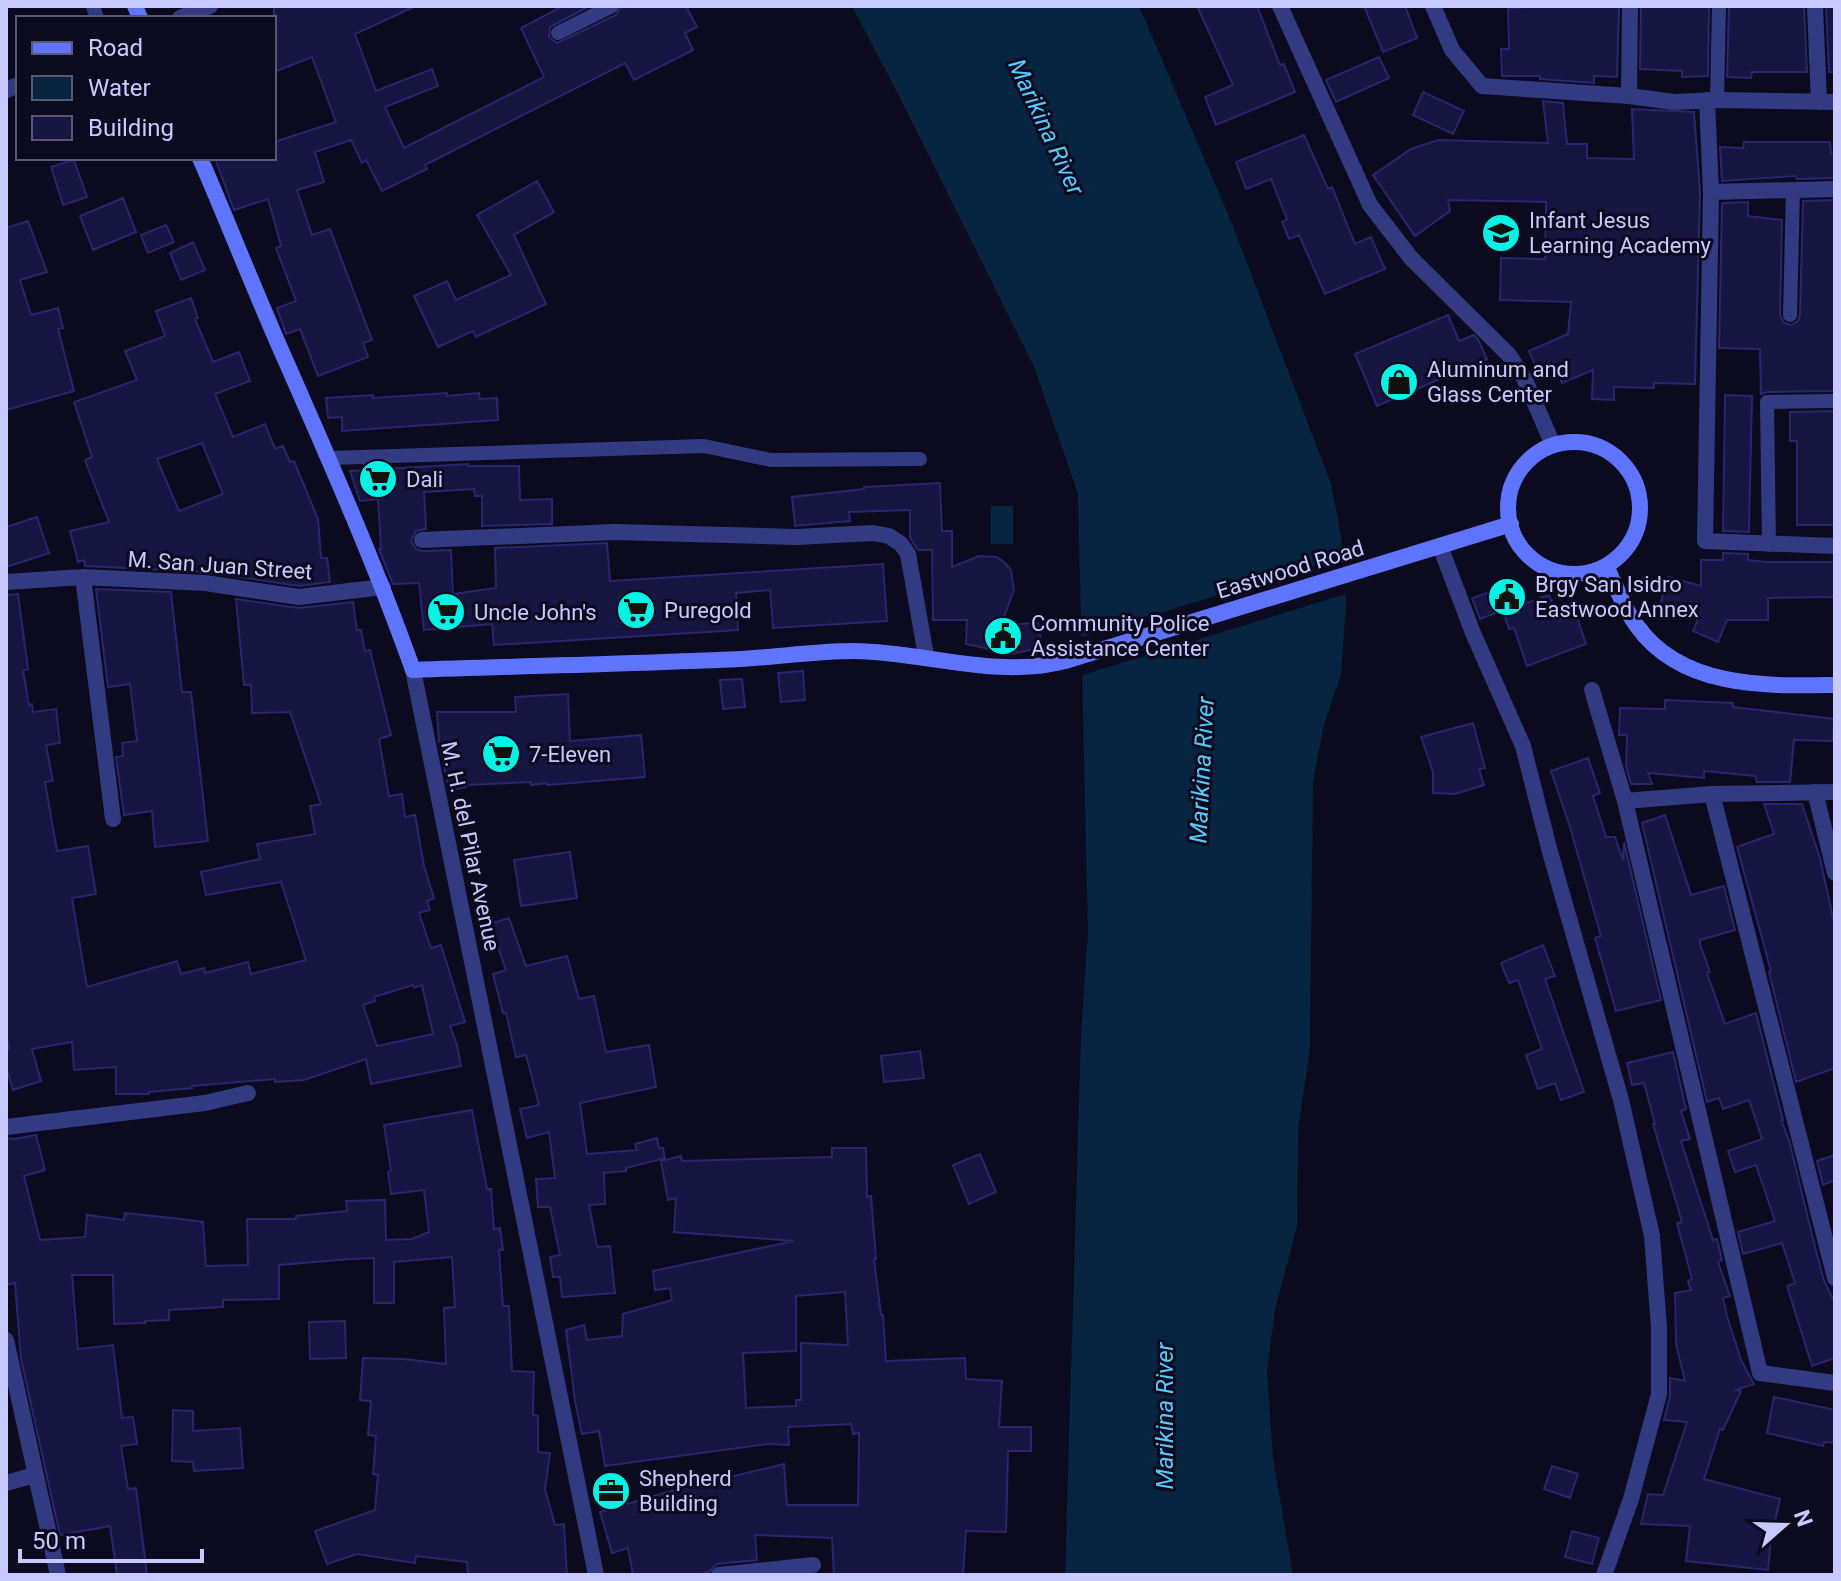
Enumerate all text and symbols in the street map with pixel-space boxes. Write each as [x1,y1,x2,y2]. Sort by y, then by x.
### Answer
legend [16,16,276,160]
text: Road [88,34,143,62]
water label: Marikina River [1002,55,1090,200]
text: Water [88,74,151,102]
text: Building [88,114,174,142]
place label: Infant Jesus Learning Academy [1529,208,1712,258]
school or university icon: Infant Jesus Learning Academy [1480,212,1522,254]
place label: Aluminum and Glass Center [1427,357,1569,407]
shop icon: Aluminum and Glass Center [1378,361,1420,403]
supermarket icon: Dali [357,458,399,500]
place label: Dali [406,467,443,492]
street label: Eastwood Road [1213,535,1367,604]
street label: M. San Juan Street [127,547,313,584]
place label: Brgy San Isidro Eastwood Annex [1535,572,1699,622]
public building icon: Brgy San Isidro Eastwood Annex [1486,576,1528,618]
supermarket icon: Puregold [615,589,657,631]
supermarket icon: Uncle John's [425,591,467,633]
place label: Puregold [664,598,752,623]
place label: Uncle John's [474,600,597,625]
place label: Community Police Assistance Center [1031,611,1210,661]
public building icon: Community Police Assistance Center [982,615,1024,657]
water label: Marikina River [1184,695,1220,844]
supermarket icon: 7-Eleven [480,733,522,775]
street label: M. H. del Pilar Avenue [436,739,505,953]
place label: 7-Eleven [529,742,611,767]
water label: Marikina River [1151,1342,1179,1489]
place label: Shepherd Building [639,1466,732,1516]
office icon: Shepherd Building [590,1470,632,1512]
north arrow [1745,1485,1825,1565]
text: N [1789,1507,1818,1530]
scale bar [20,1513,202,1563]
text: 50 m [32,1527,86,1555]

